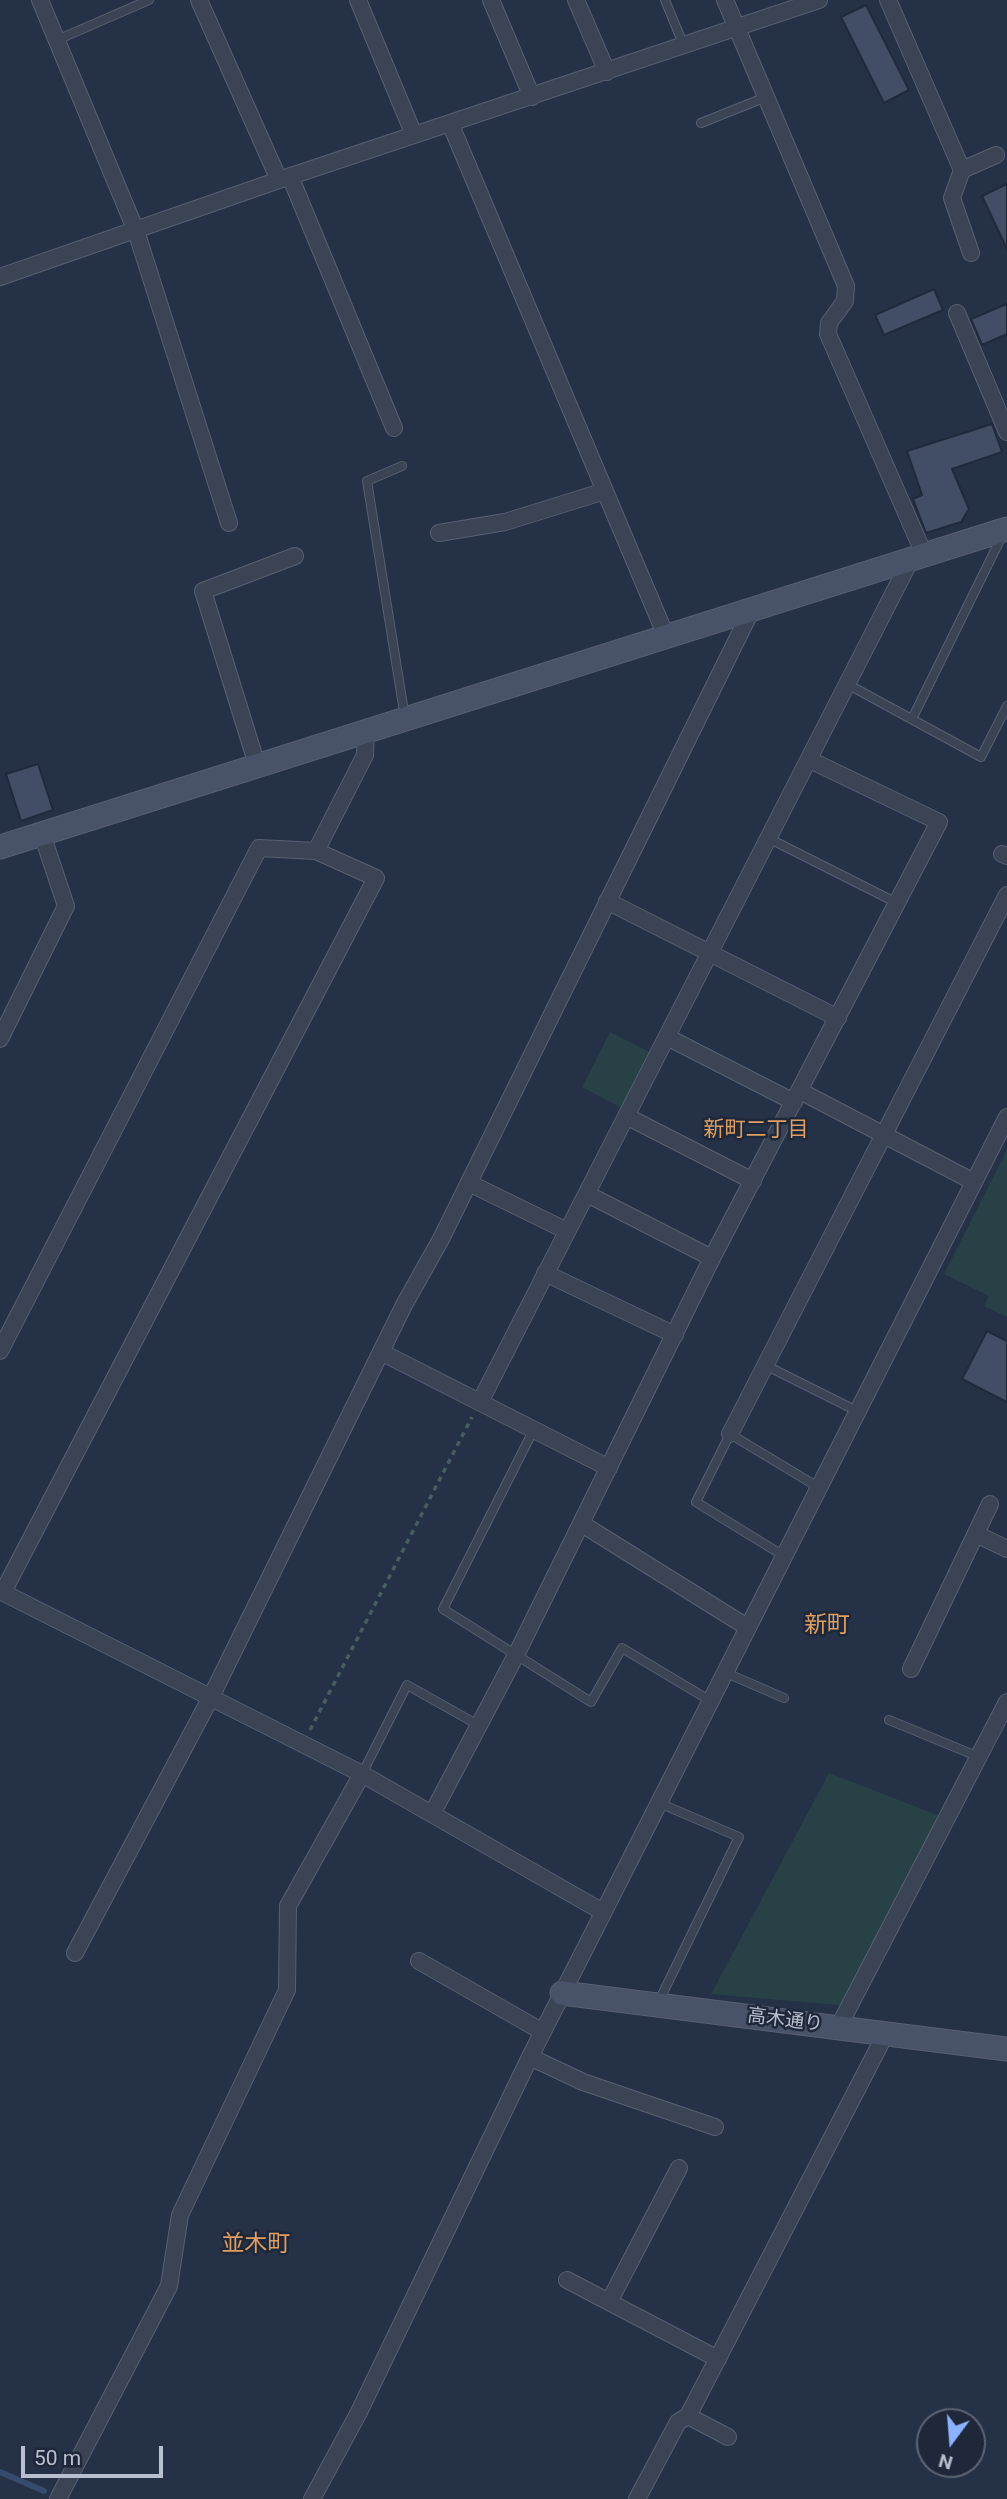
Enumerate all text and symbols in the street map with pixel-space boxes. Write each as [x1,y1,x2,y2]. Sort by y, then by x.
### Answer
district label: 新町二丁目 [704,1118,808,1144]
district label: 新町 [804,1612,850,1640]
street label: 高木通り [746,2005,824,2037]
district label: 並木町 [222,2231,290,2259]
north arrow [916,2408,986,2478]
scale bar [24,2432,166,2476]
text: 50 m [34,2446,81,2470]
text: N [936,2449,955,2475]

